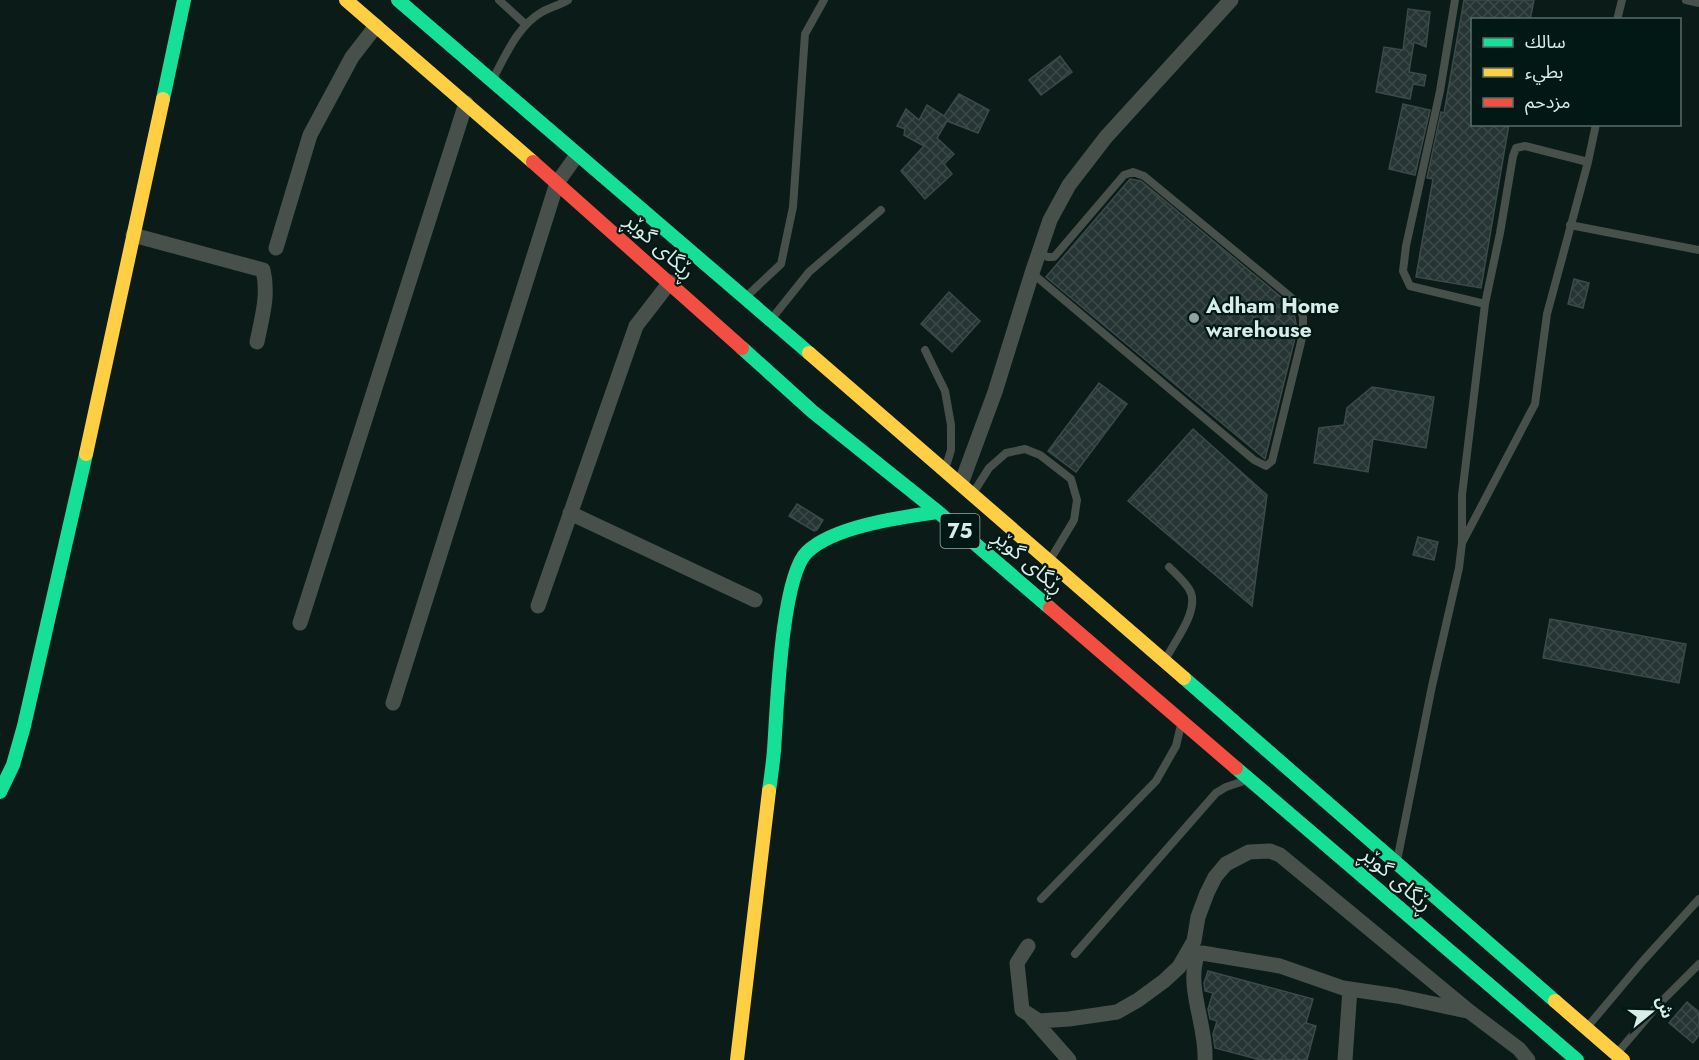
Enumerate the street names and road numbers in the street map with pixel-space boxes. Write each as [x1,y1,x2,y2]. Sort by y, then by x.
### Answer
street label: ڕێگای گوێڕ [616,206,702,288]
road number: 75 [940,514,980,548]
street label: ڕێگای گوێڕ [984,522,1071,603]
street label: ڕێگای گوێڕ [1352,839,1439,920]

